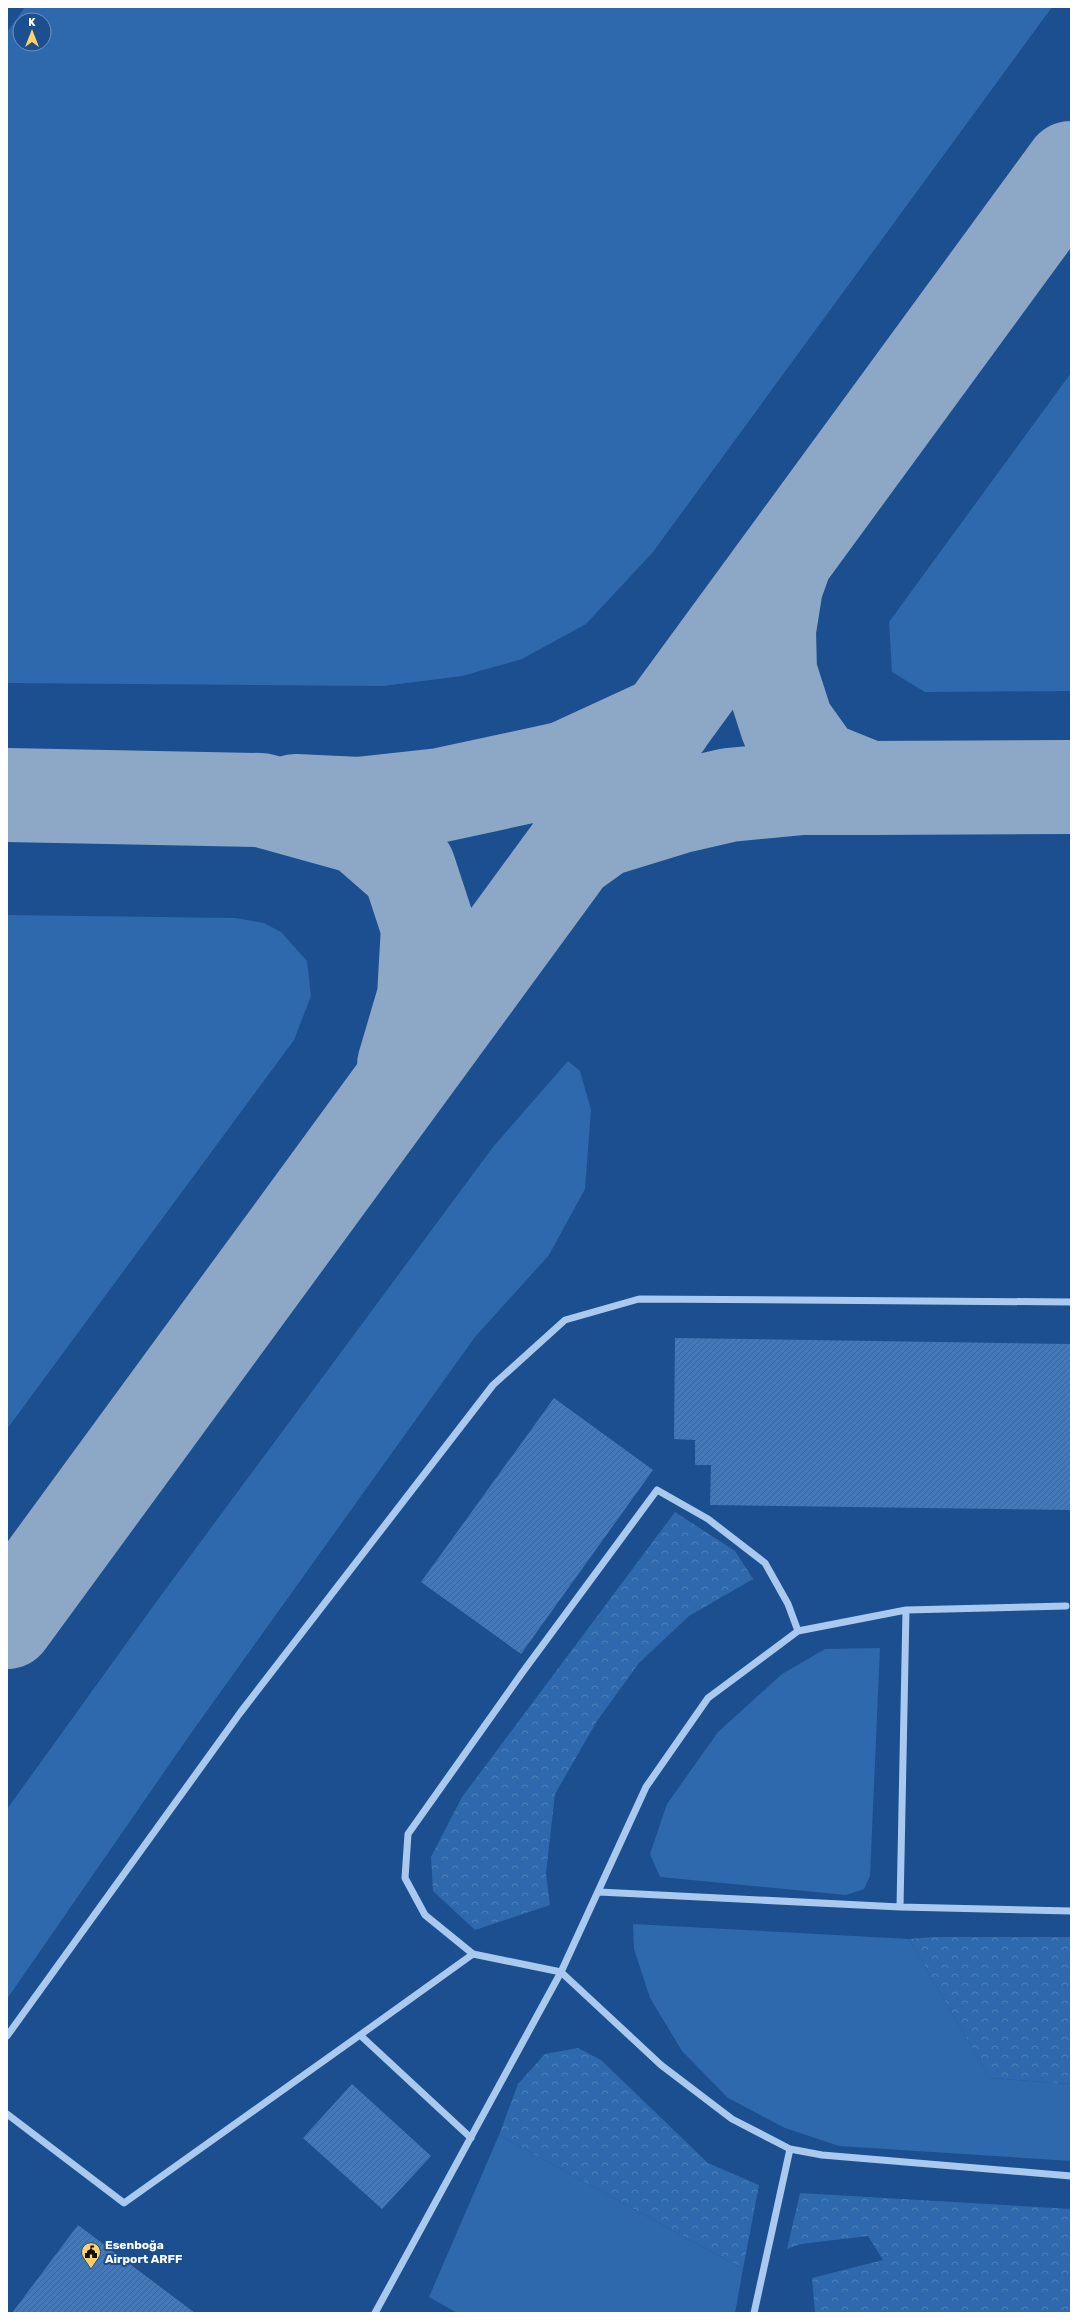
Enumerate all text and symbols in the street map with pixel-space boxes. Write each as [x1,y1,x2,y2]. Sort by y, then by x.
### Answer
north arrow [12,12,52,52]
text: K [28,16,36,29]
place label: Esenboğa Airport ARFF [105,2238,182,2266]
public building icon: Esenboğa Airport ARFF [80,2241,102,2269]

